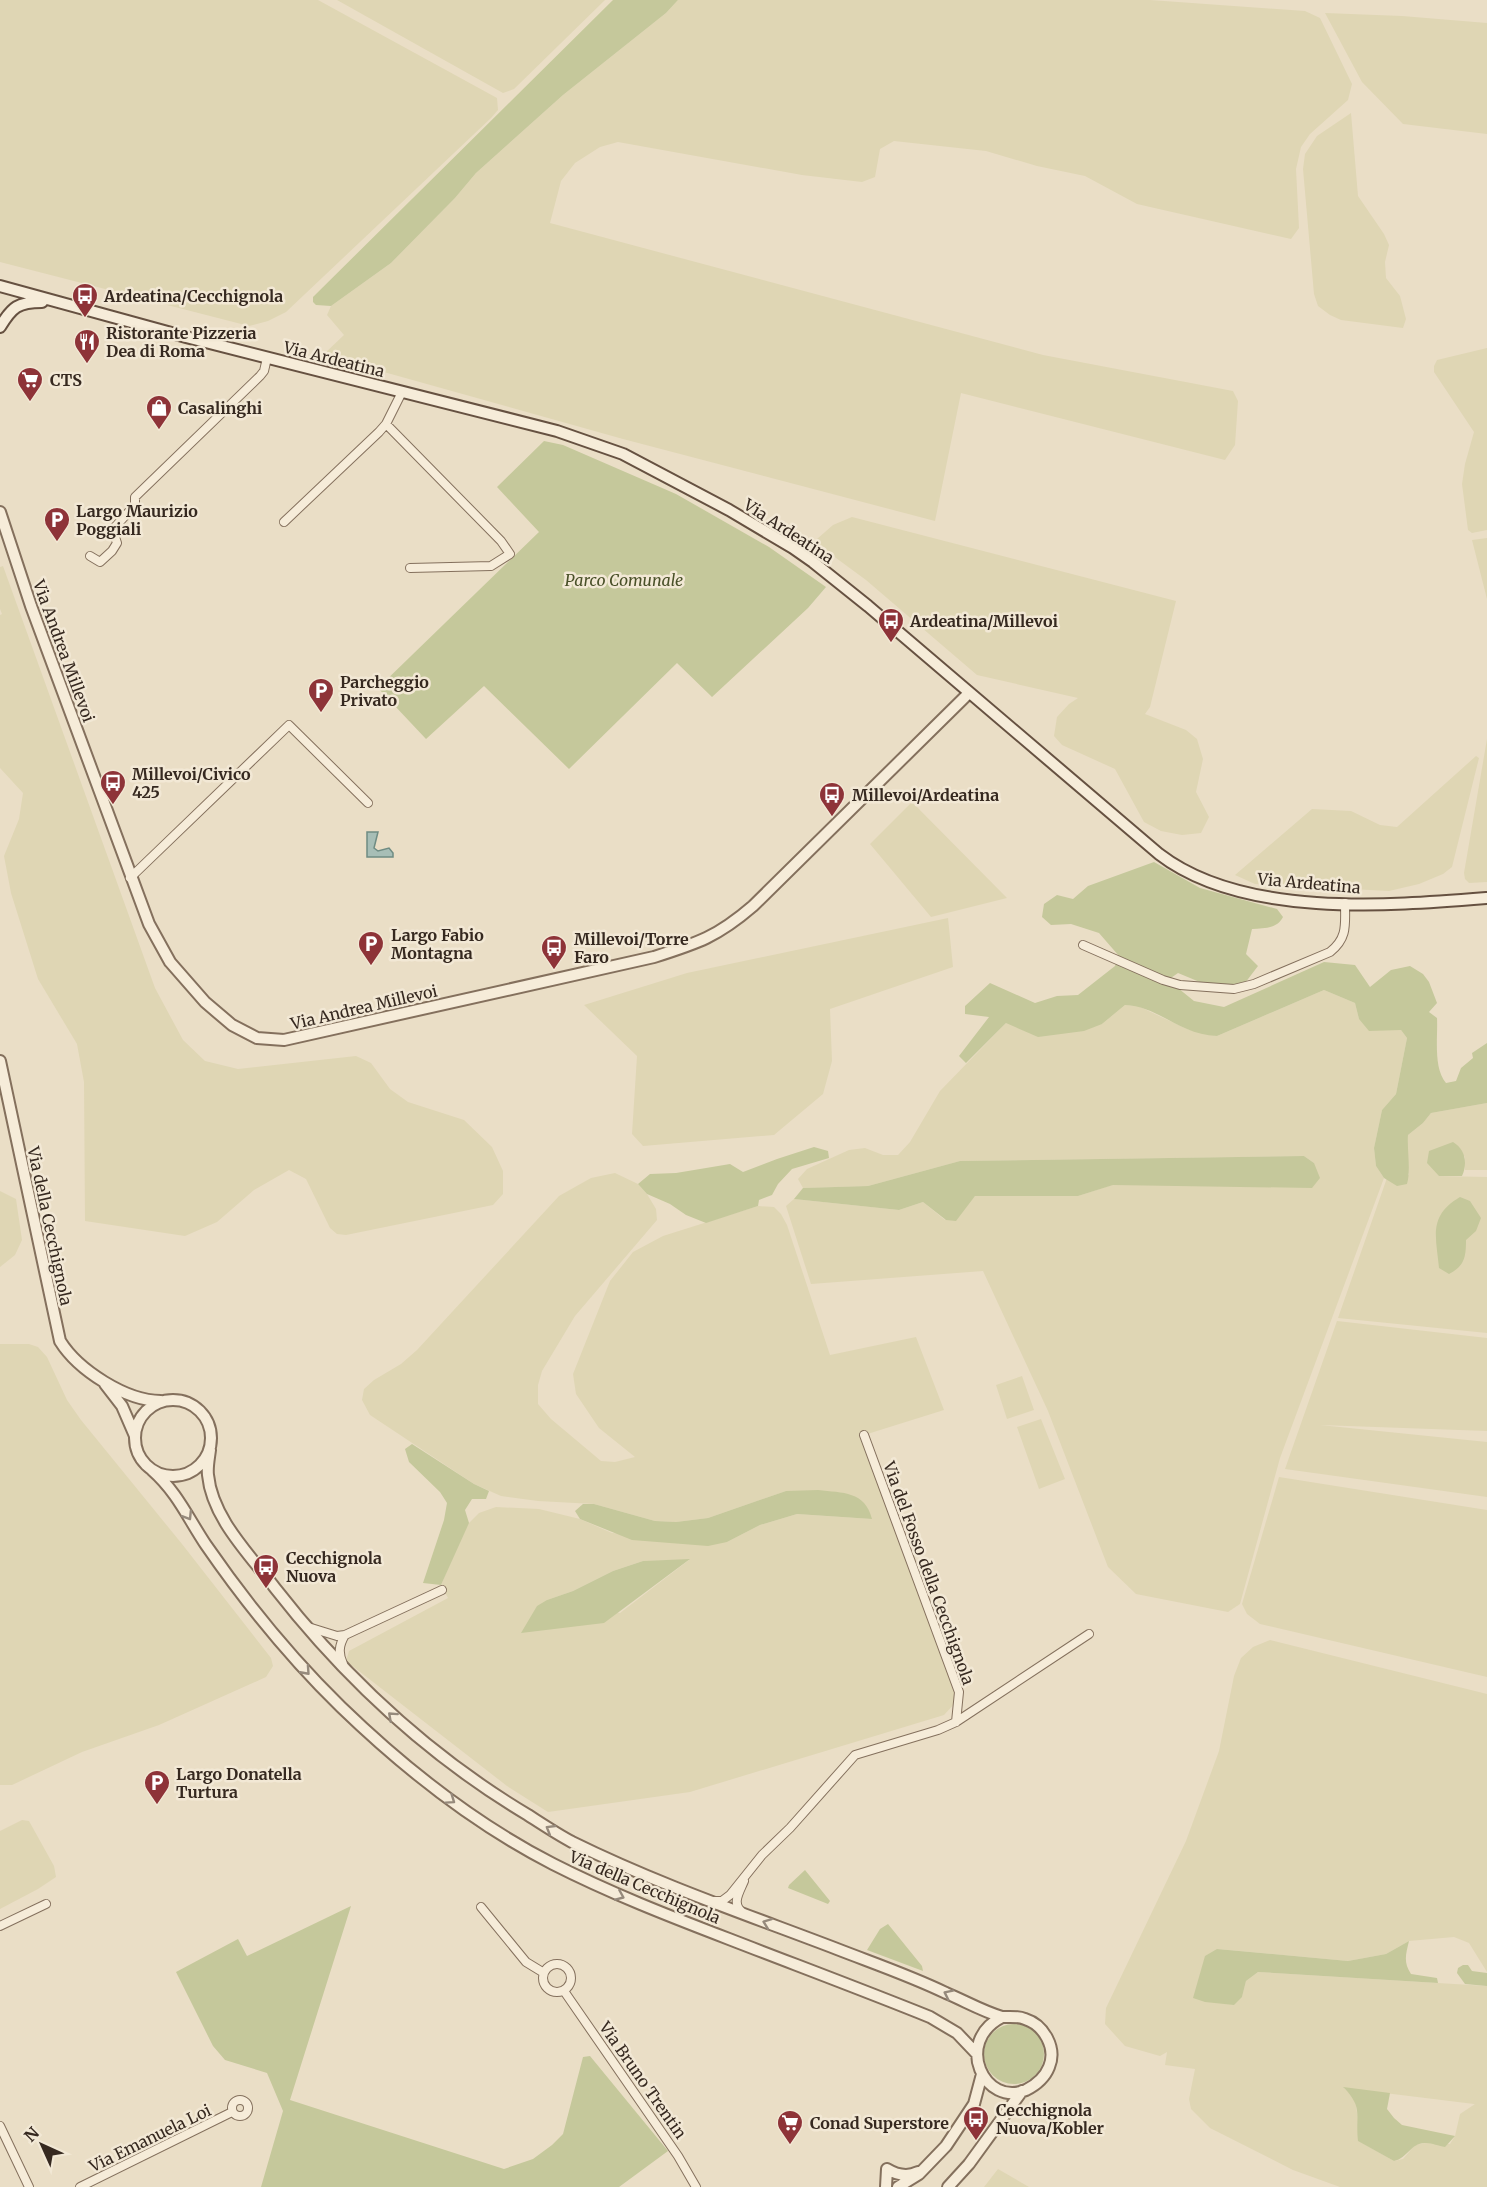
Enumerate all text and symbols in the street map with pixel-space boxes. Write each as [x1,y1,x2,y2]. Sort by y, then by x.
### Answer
bus stop icon: Ardeatina/Cecchignola [70,281,100,319]
place label: Ardeatina/Cecchignola [103,286,283,306]
place label: Ristorante Pizzeria Dea di Roma [106,323,257,361]
restaurant icon: Ristorante Pizzeria Dea di Roma [72,327,102,365]
street label: Via Ardeatina [280,337,387,381]
supermarket icon: CTS [15,365,45,403]
place label: CTS [50,370,82,390]
shop icon: Casalinghi [144,393,174,431]
place label: Casalinghi [178,398,263,418]
street label: Via Ardeatina [739,494,838,568]
place label: Largo Maurizio Poggiali [76,501,198,539]
parking icon: Largo Maurizio Poggiali [42,505,72,543]
park label: Parco Comunale [565,570,683,590]
street label: Via Andrea Millevoi [29,576,99,725]
bus stop icon: Ardeatina/Millevoi [876,606,906,644]
place label: Ardeatina/Millevoi [909,611,1059,631]
place label: Parcheggio Privato [340,672,429,710]
parking icon: Parcheggio Privato [306,676,336,714]
place label: Millevoi/Civico 425 [132,764,251,802]
bus stop icon: Millevoi/Civico 425 [98,768,128,806]
bus stop icon: Millevoi/Ardeatina [817,780,847,818]
place label: Millevoi/Ardeatina [852,785,999,805]
street label: Via Ardeatina [1256,868,1362,898]
place label: Largo Fabio Montagna [391,925,484,963]
parking icon: Largo Fabio Montagna [356,929,386,967]
place label: Millevoi/Torre Faro [574,929,689,967]
bus stop icon: Millevoi/Torre Faro [539,933,569,971]
street label: Via Andrea Millevoi [288,980,439,1034]
street label: Via della Cecchignola [23,1144,77,1308]
street label: Via del Fosso della Cecchignola [879,1458,979,1688]
one-way arrow [180,1510,192,1520]
place label: Cecchignola Nuova [286,1548,382,1586]
bus stop icon: Cecchignola Nuova [251,1552,281,1590]
one-way arrow [299,1664,310,1674]
one-way arrow [388,1712,399,1723]
place label: Largo Donatella Turtura [176,1764,302,1802]
parking icon: Largo Donatella Turtura [142,1768,172,1806]
one-way arrow [445,1793,456,1804]
one-way arrow [546,1824,556,1836]
street label: Via della Cecchignola [566,1846,724,1928]
one-way arrow [614,1889,625,1901]
one-way arrow [762,1917,773,1930]
one-way arrow [944,1990,955,2002]
street label: Via Bruno Trentin [595,2017,691,2143]
street label: Via Emanuela Loi [85,2100,214,2177]
place label: Cecchignola Nuova/Kobler [996,2100,1105,2138]
bus stop icon: Cecchignola Nuova/Kobler [961,2104,991,2142]
supermarket icon: Conad Superstore [775,2108,805,2146]
place label: Conad Superstore [810,2113,949,2133]
north arrow [12,2115,72,2175]
text: N [20,2123,43,2146]

